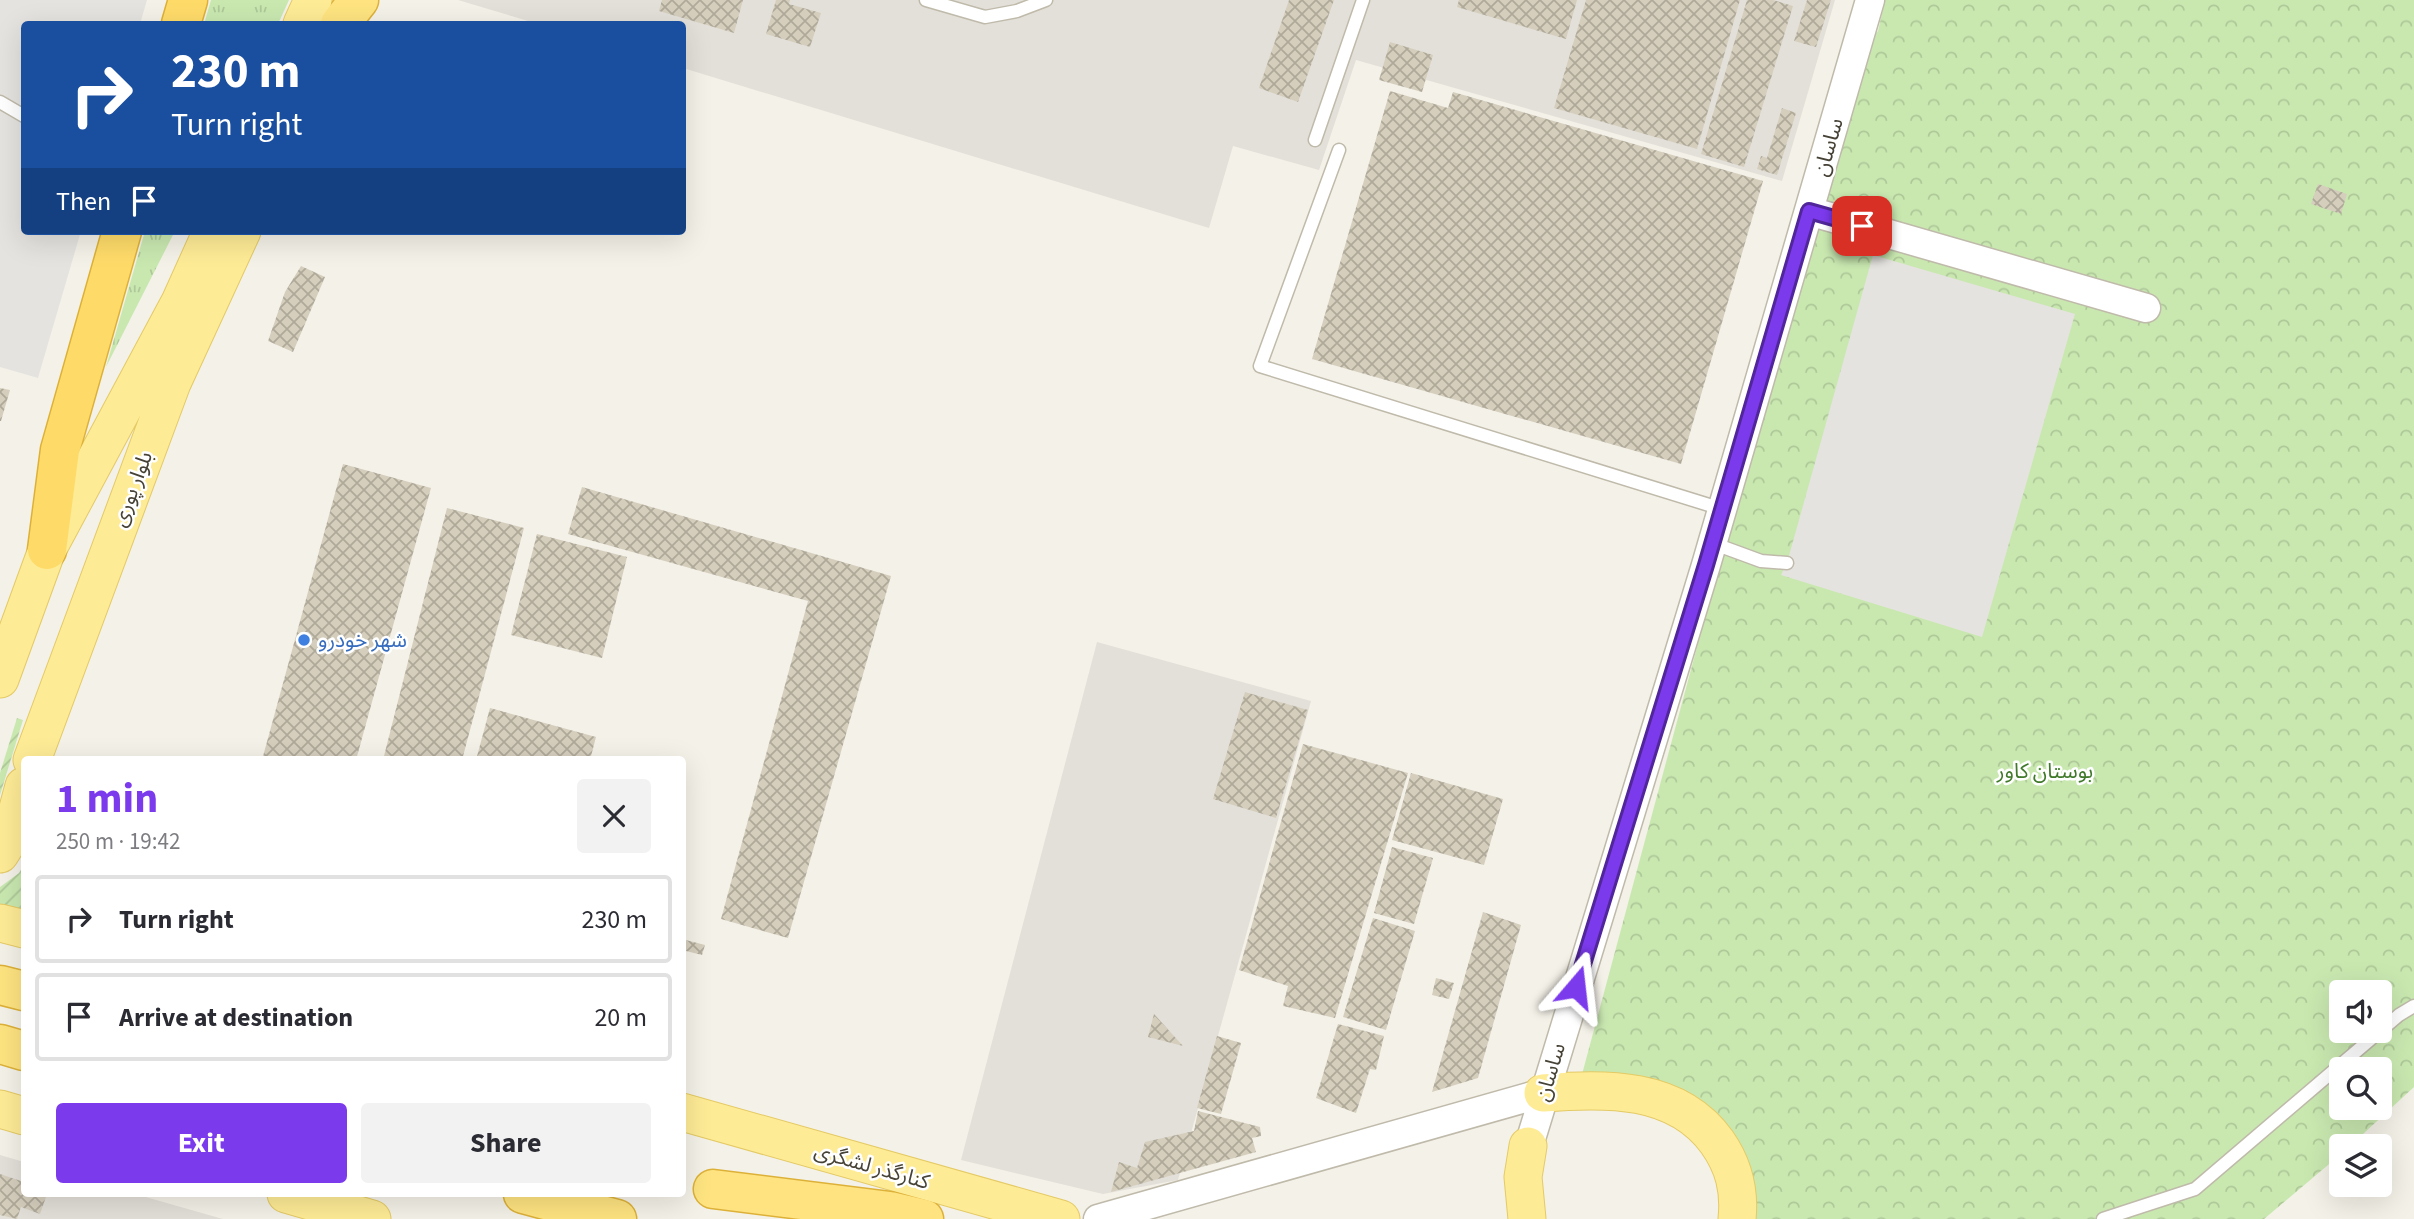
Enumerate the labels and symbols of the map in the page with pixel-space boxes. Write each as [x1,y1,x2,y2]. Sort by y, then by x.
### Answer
street label: ساسان [1805,114,1851,180]
pin [1832,196,1892,256]
street label: بلوار پوری [104,447,160,531]
place label: شهر خودرو [318,625,407,655]
marker: شهر خودرو [296,632,312,648]
park label: بوستان کاور [1996,756,2093,786]
position arrow [1539,950,1613,1024]
street label: ساسان [1527,1039,1573,1105]
street label: کنارگذر لشگری [811,1135,934,1197]

